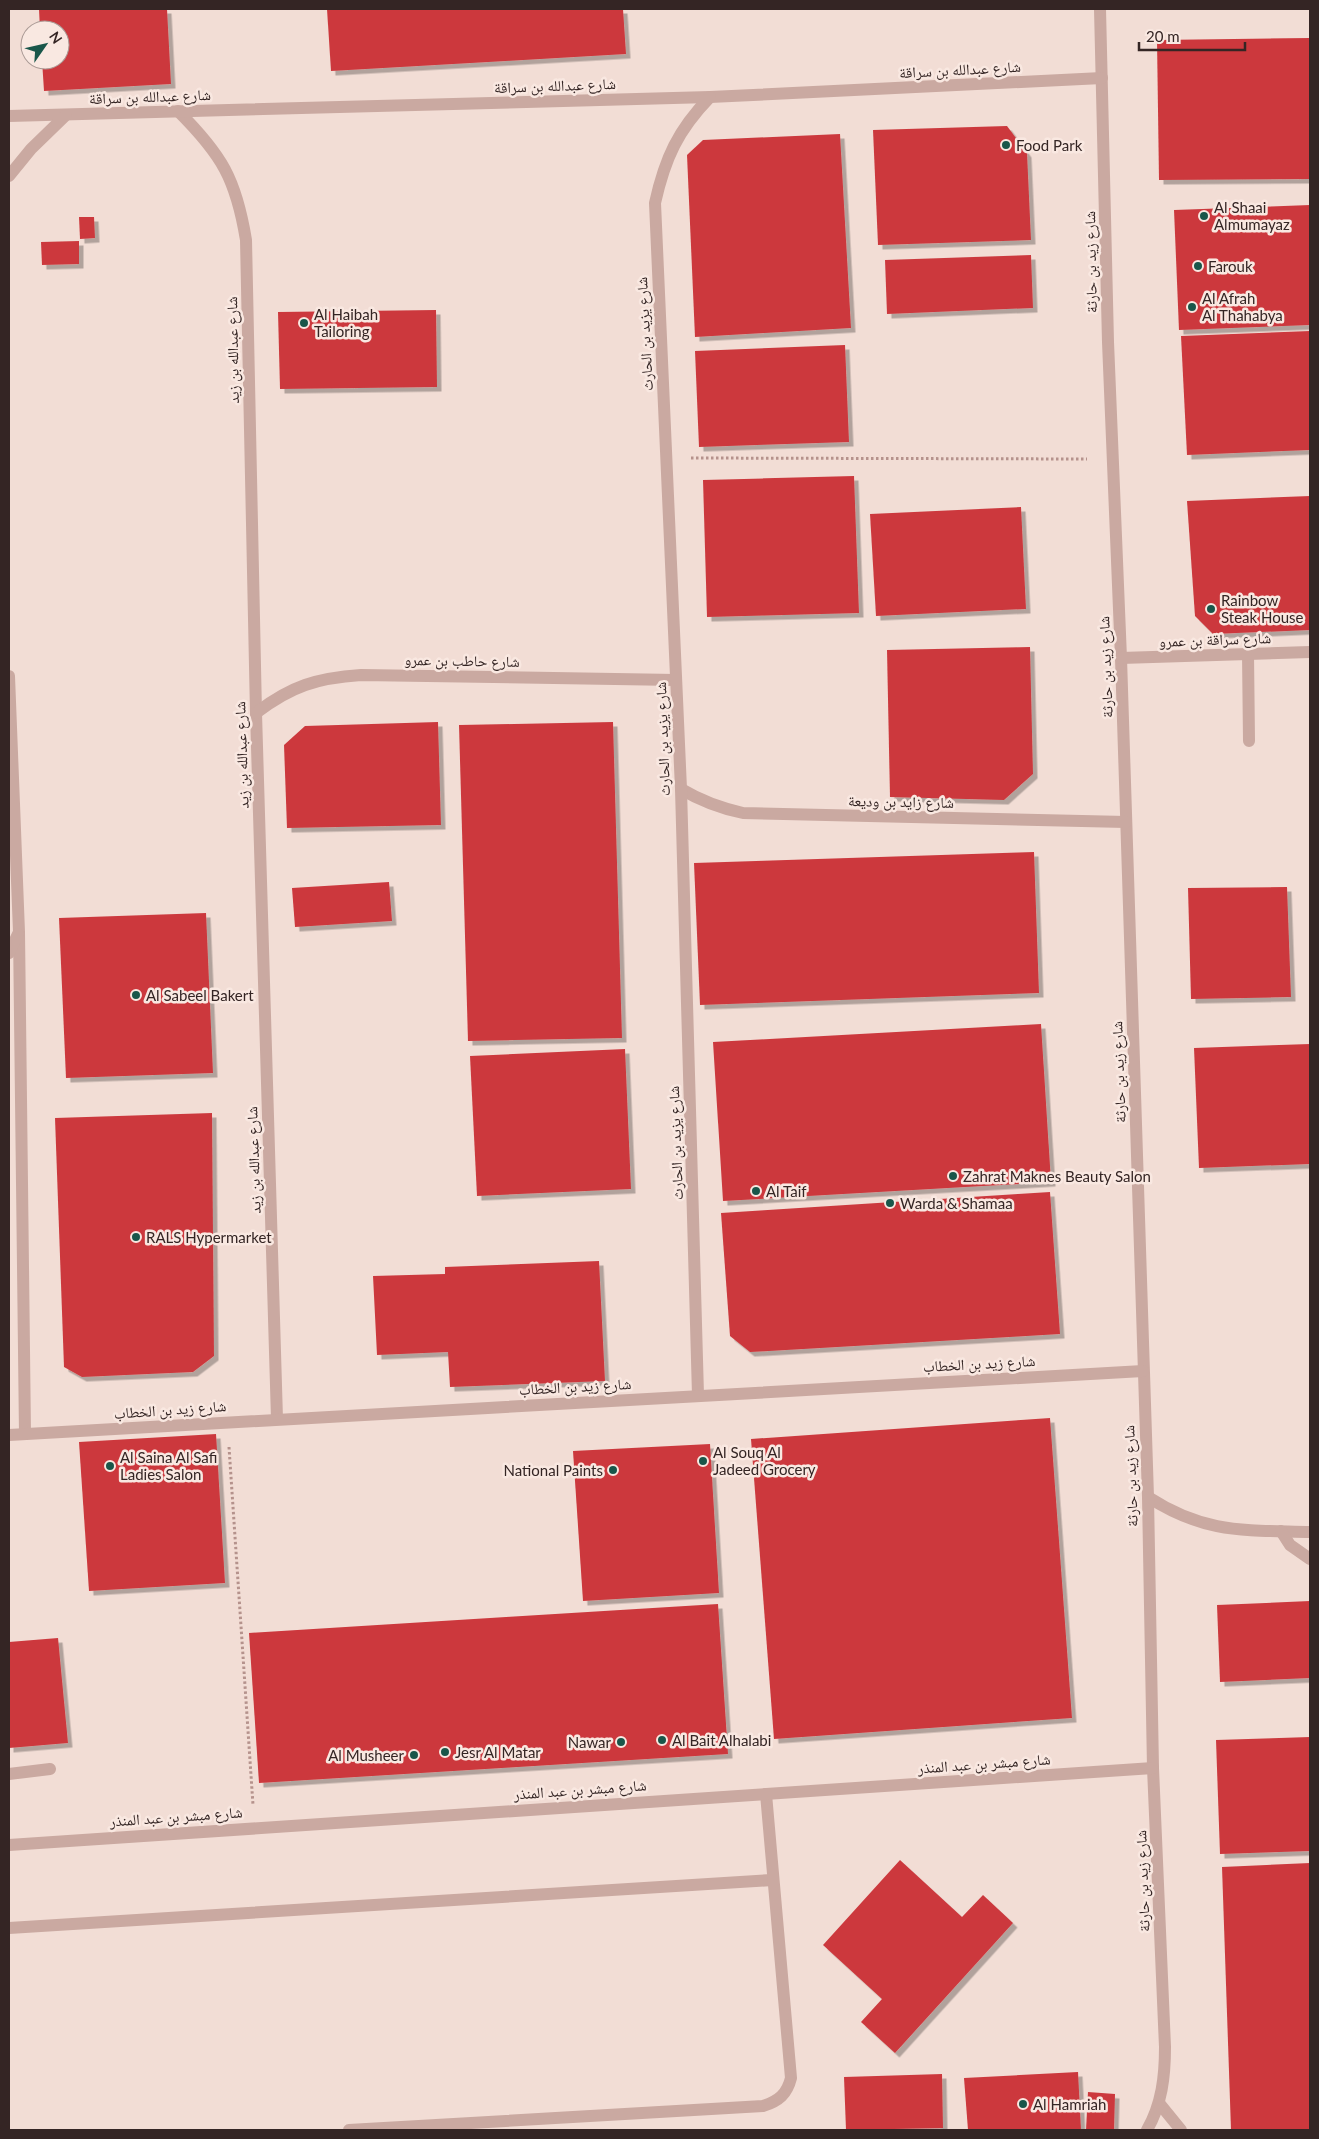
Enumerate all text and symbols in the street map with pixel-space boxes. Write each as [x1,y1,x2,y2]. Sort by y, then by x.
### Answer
north arrow [20,20,70,70]
scale bar [1139,20,1245,52]
text: 20 m [1146,27,1180,45]
text: N [46,28,66,47]
street label: شارع عبدالله بن سراقة [899,57,1022,83]
street label: شارع عبدالله بن سراقة [494,74,616,98]
street label: شارع عبدالله بن سراقة [89,85,211,109]
place label: Food Park [1016,136,1083,154]
marker: Food Park [1000,139,1012,151]
place label: Al Shaai Almumayaz [1214,198,1290,233]
marker: Al Shaai Almumayaz [1198,210,1210,222]
street label: شارع زيد بن حارثة [1080,211,1102,313]
place label: Farouk [1208,257,1253,275]
marker: Farouk [1192,260,1204,272]
street label: شارع يزيد بن الحارث [632,276,658,392]
place label: Al Afrah Al Thahabya [1202,289,1283,324]
street label: شارع عبدالله بن زيد [222,296,244,404]
marker: Al Afrah Al Thahabya [1186,301,1198,313]
place label: Al Haibah Tailoring [314,305,378,340]
marker: Al Haibah Tailoring [298,317,310,329]
place label: Rainbow Steak House [1221,591,1304,626]
marker: Rainbow Steak House [1205,603,1217,615]
street label: شارع زيد بن حارثة [1094,616,1118,718]
street label: شارع سراقة بن عمرو [1159,628,1272,652]
street label: شارع حاطب بن عمرو [404,650,520,672]
street label: شارع يزيد بن الحارث [651,681,675,796]
street label: شارع عبدالله بن زيد [230,701,254,809]
street label: شارع زايد بن وديعة [848,791,954,813]
place label: Al Sabeel Bakert [146,986,254,1004]
marker: Al Sabeel Bakert [130,989,142,1001]
street label: شارع زيد بن حارثة [1107,1021,1131,1123]
street label: شارع يزيد بن الحارث [664,1085,688,1200]
street label: شارع عبدالله بن زيد [242,1106,266,1214]
place label: Zahrat Maknes Beauty Salon [963,1167,1151,1185]
marker: Zahrat Maknes Beauty Salon [947,1170,959,1182]
place label: Al Taif [766,1182,807,1200]
marker: Al Taif [750,1185,762,1197]
place label: Warda & Shamaa [900,1194,1013,1212]
marker: Warda & Shamaa [884,1197,896,1209]
place label: RALS Hypermarket [146,1228,272,1246]
marker: RALS Hypermarket [130,1231,142,1243]
street label: شارع زيد بن الخطاب [922,1351,1036,1377]
street label: شارع زيد بن الخطاب [518,1374,632,1400]
street label: شارع زيد بن الخطاب [113,1396,227,1424]
street label: شارع زيد بن حارثة [1119,1425,1143,1527]
place label: Al Souq Al Jadeed Grocery [713,1443,816,1478]
place label: Al Saina Al Safi Ladies Salon [120,1448,217,1483]
marker: Al Souq Al Jadeed Grocery [697,1455,709,1467]
marker: Al Saina Al Safi Ladies Salon [104,1460,116,1472]
place label: National Paints [504,1461,603,1479]
marker: National Paints [607,1464,619,1476]
place label: Al Bait Alhalabi [672,1731,771,1749]
place label: Nawar [568,1733,612,1751]
marker: Al Bait Alhalabi [656,1734,668,1746]
marker: Nawar [615,1736,627,1748]
place label: Jesr Al Matar [455,1743,541,1761]
place label: Al Musheer [328,1746,405,1764]
marker: Jesr Al Matar [439,1746,451,1758]
marker: Al Musheer [408,1749,420,1761]
street label: شارع مبشر بن عبد المنذر [916,1749,1051,1779]
street label: شارع مبشر بن عبد المنذر [512,1775,647,1805]
street label: شارع مبشر بن عبد المنذر [108,1802,243,1832]
street label: شارع زيد بن حارثة [1131,1830,1155,1932]
place label: Al Hamriah [1033,2095,1106,2113]
marker: Al Hamriah [1017,2098,1029,2110]

